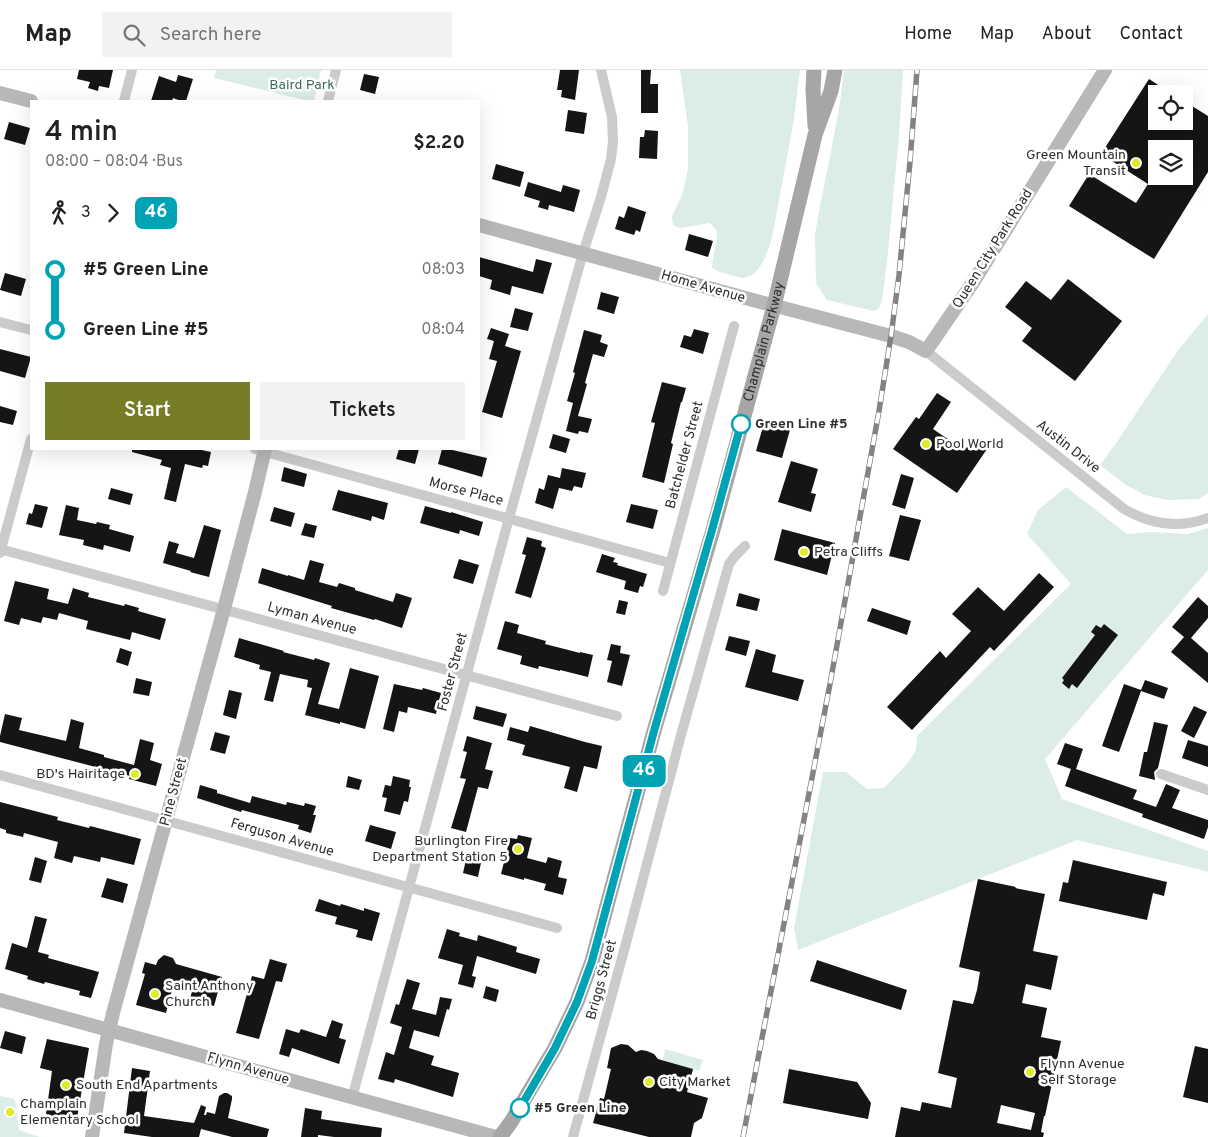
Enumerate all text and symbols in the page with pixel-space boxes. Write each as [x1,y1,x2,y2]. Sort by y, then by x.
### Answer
search box [102,12,452,57]
text: Map [25,20,72,50]
icon: search [120,21,148,49]
text: Search here [160,23,261,47]
text: Home [904,23,952,46]
text: Map [980,23,1014,46]
text: About [1042,23,1091,46]
text: Contact [1119,23,1183,46]
park label: Baird Park [269,77,335,94]
map controls [1148,85,1193,185]
button: locate [1148,85,1193,130]
text: 4 min [45,115,118,151]
text: $2.20 [413,131,465,155]
button: layers [1148,140,1193,185]
place label: Green Mountain Transit [1026,147,1126,180]
text: 08:00 – 08:04 · Bus [45,152,183,172]
marker: Green Mountain Transit [1130,157,1142,169]
street label: Queen City Park Road [949,186,1037,312]
icon: walk [45,199,73,227]
icon: forward [99,199,127,227]
text: 46 [145,201,167,224]
text: 3 [81,203,91,223]
text: #5 Green Line [83,258,209,282]
text: 08:03 [421,260,465,280]
street label: Home Avenue [659,267,747,307]
street label: Champlain Parkway [740,280,788,404]
text: Green Line #5 [83,318,209,342]
text: 08:04 [421,320,465,340]
button: Start [45,382,250,440]
button: Tickets [260,382,465,440]
street label: Batchelder Street [662,399,708,511]
marker: Green Line #5 [731,414,751,434]
place label: Green Line #5 [755,416,848,433]
street label: Austin Drive [1033,417,1103,477]
place label: Pool World [936,436,1004,453]
marker: Pool World [920,438,932,450]
street label: Morse Place [427,474,505,510]
place label: Petra Cliffs [814,544,883,561]
marker: Petra Cliffs [798,546,810,558]
street label: Lyman Avenue [266,599,358,639]
street label: Foster Street [434,631,472,713]
line badge: 46 [622,755,666,787]
street label: Pine Street [157,756,191,828]
text: 46 [633,759,655,782]
place label: BD's Hairitage [36,766,125,783]
marker: BD's Hairitage [129,768,141,780]
street label: Ferguson Avenue [228,815,336,861]
place label: Burlington Fire Department Station 5 [372,833,508,866]
marker: Burlington Fire Department Station 5 [512,843,524,855]
street label: Briggs Street [583,938,621,1022]
place label: Saint Anthony Church [165,978,253,1011]
marker: Saint Anthony Church [149,988,161,1000]
street label: Flynn Avenue [205,1049,291,1089]
place label: Flynn Avenue Self Storage [1040,1056,1125,1089]
marker: Flynn Avenue Self Storage [1024,1066,1036,1078]
place label: City Market [659,1074,731,1091]
marker: City Market [643,1076,655,1088]
place label: South End Apartments [76,1077,218,1094]
marker: South End Apartments [60,1079,72,1091]
place label: Champlain Elementary School [20,1096,139,1129]
marker: #5 Green Line [510,1098,530,1118]
place label: #5 Green Line [534,1100,627,1117]
marker: Champlain Elementary School [4,1106,16,1118]

